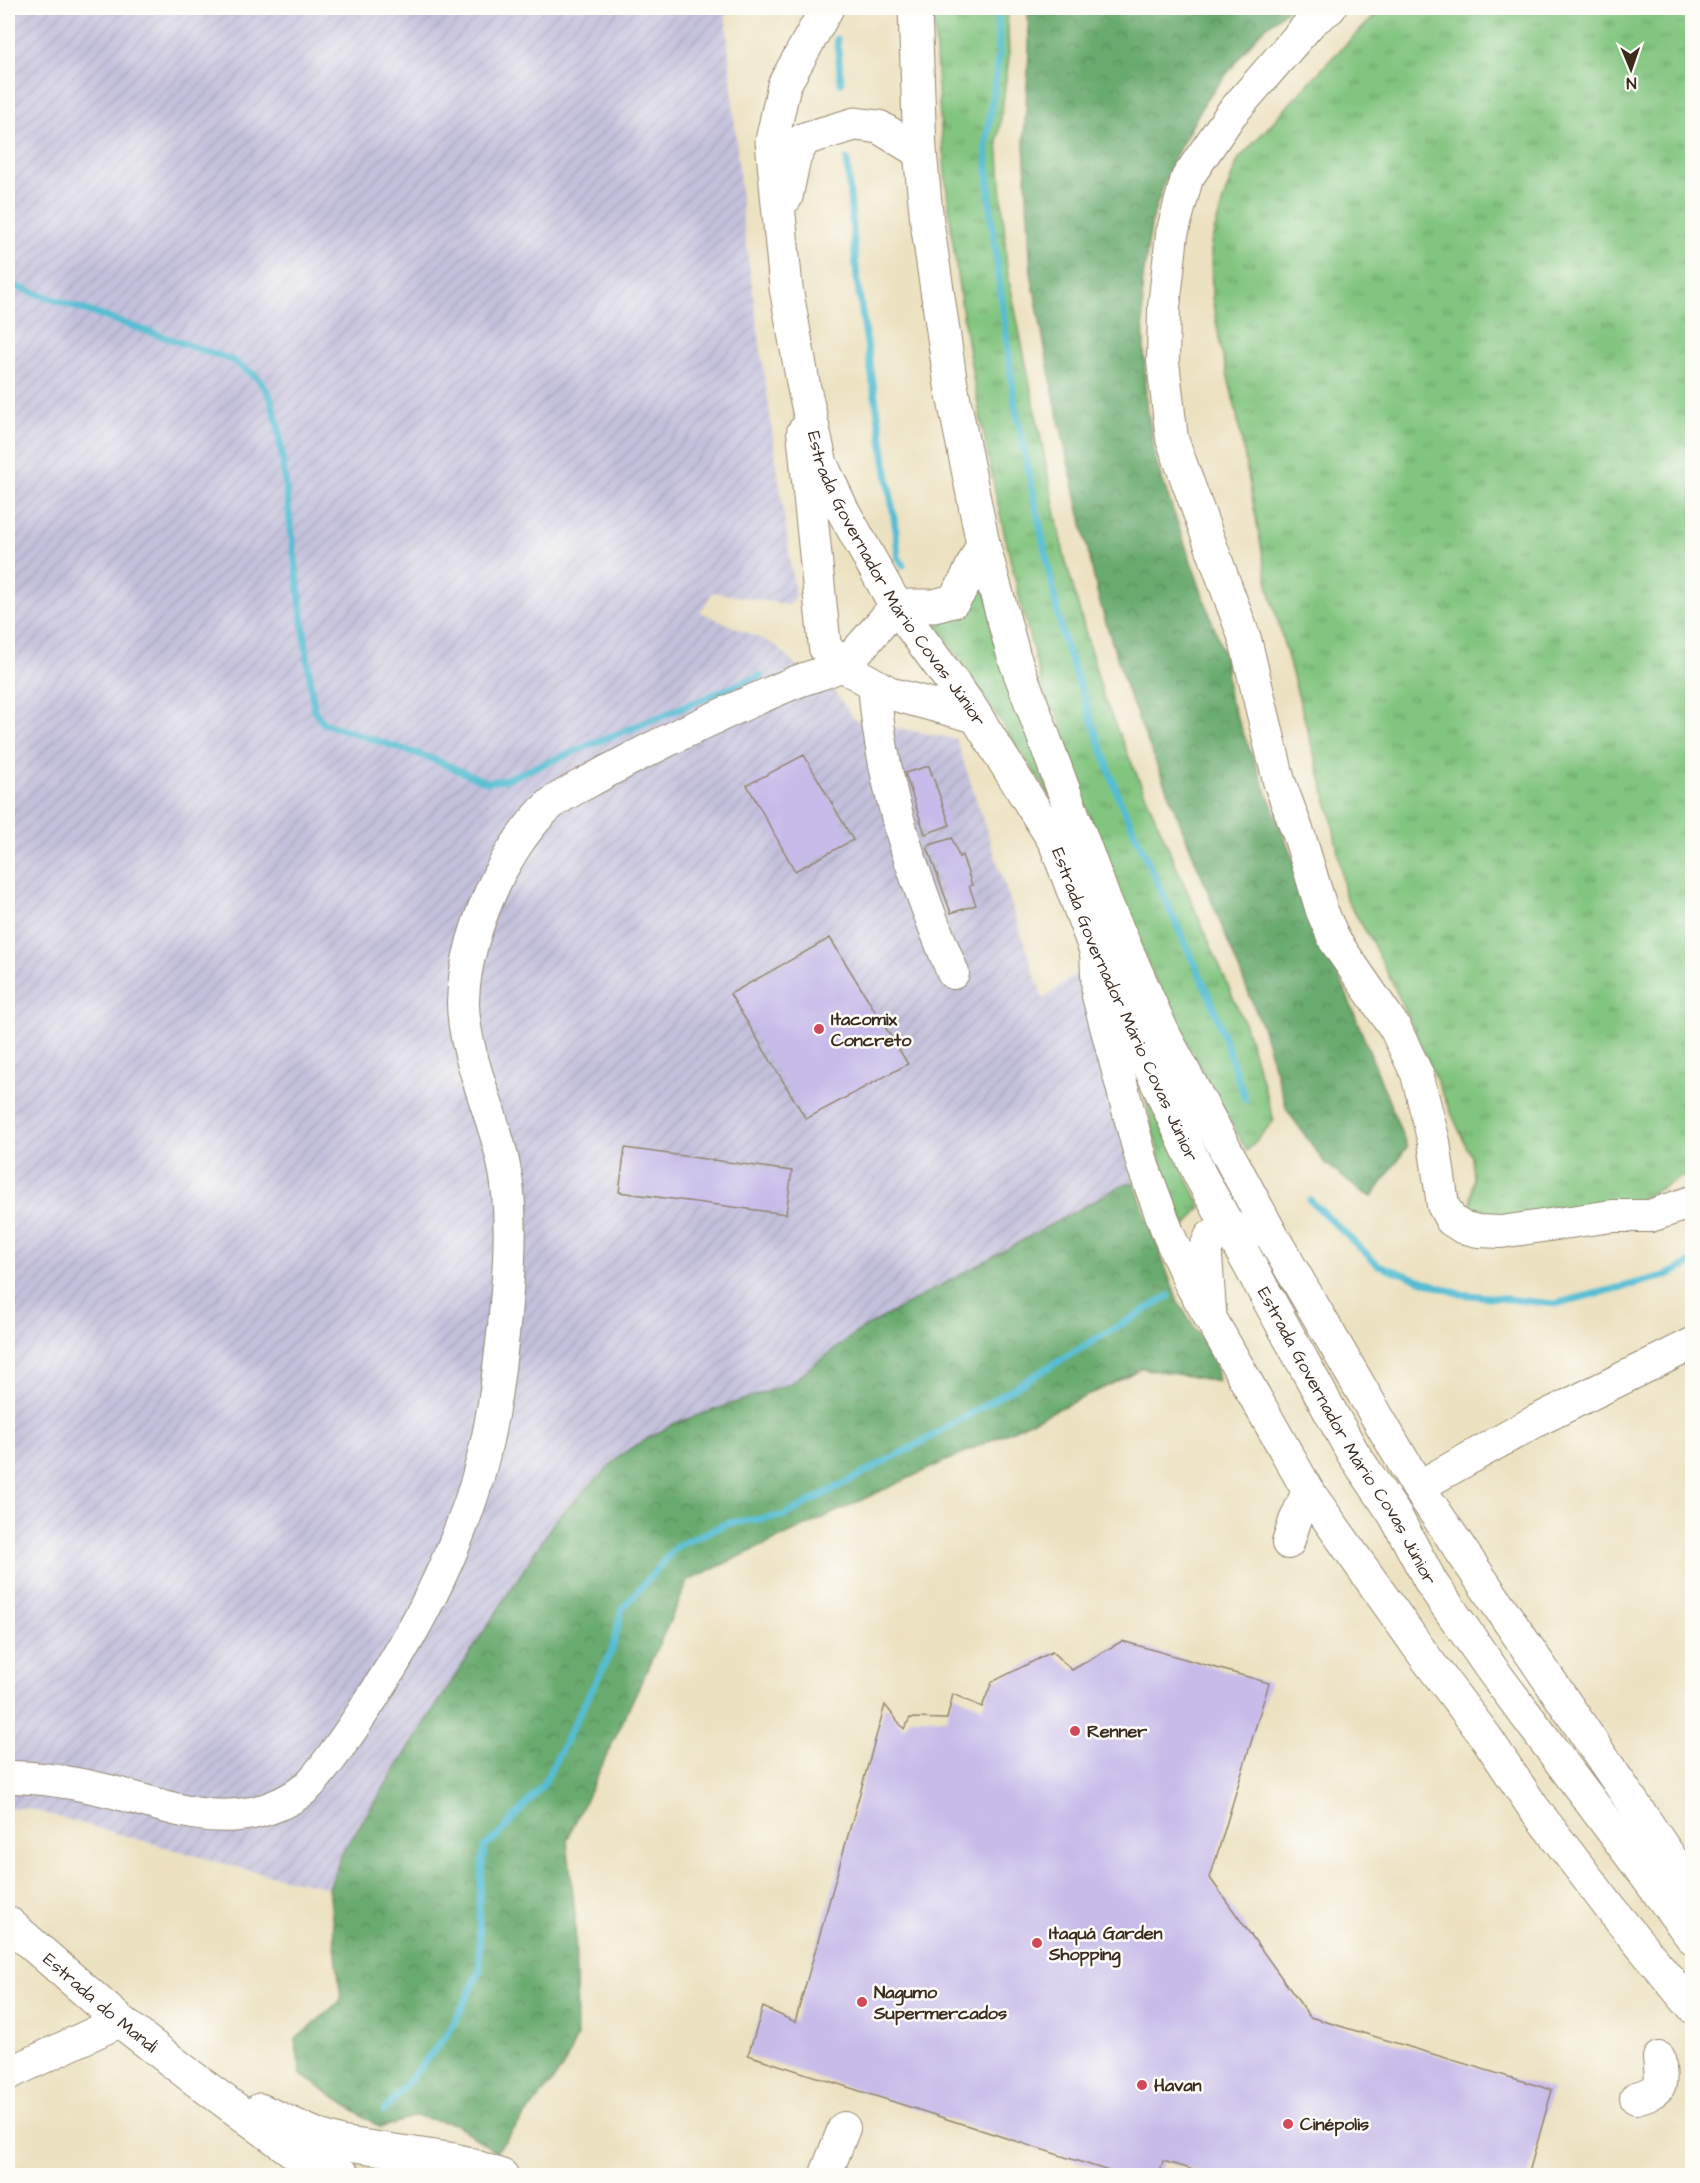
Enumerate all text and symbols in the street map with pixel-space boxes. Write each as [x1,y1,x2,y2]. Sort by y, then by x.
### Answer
north arrow [1601,39,1661,99]
text: N [1626,72,1637,94]
street label: Estrada Governador Mário Covas Júnior [801,428,991,731]
street label: Estrada Governador Mário Covas Júnior [1045,844,1204,1166]
place label: Itacomix Concreto [831,1007,912,1053]
marker: Itacomix Concreto [812,1022,826,1036]
street label: Estrada Governador Mário Covas Júnior [1251,1283,1442,1589]
place label: Renner [1087,1719,1147,1744]
marker: Renner [1068,1724,1082,1738]
place label: Itaquá Garden Shopping [1048,1921,1162,1968]
marker: Itaquá Garden Shopping [1030,1936,1044,1950]
street label: Estrada do Mandi [37,1947,163,2059]
place label: Nagumo Supermercados [873,1980,1007,2026]
marker: Nagumo Supermercados [855,1995,869,2009]
place label: Havan [1154,2073,1202,2098]
marker: Havan [1135,2078,1149,2092]
place label: Cinépolis [1300,2112,1369,2137]
marker: Cinépolis [1281,2117,1295,2131]

